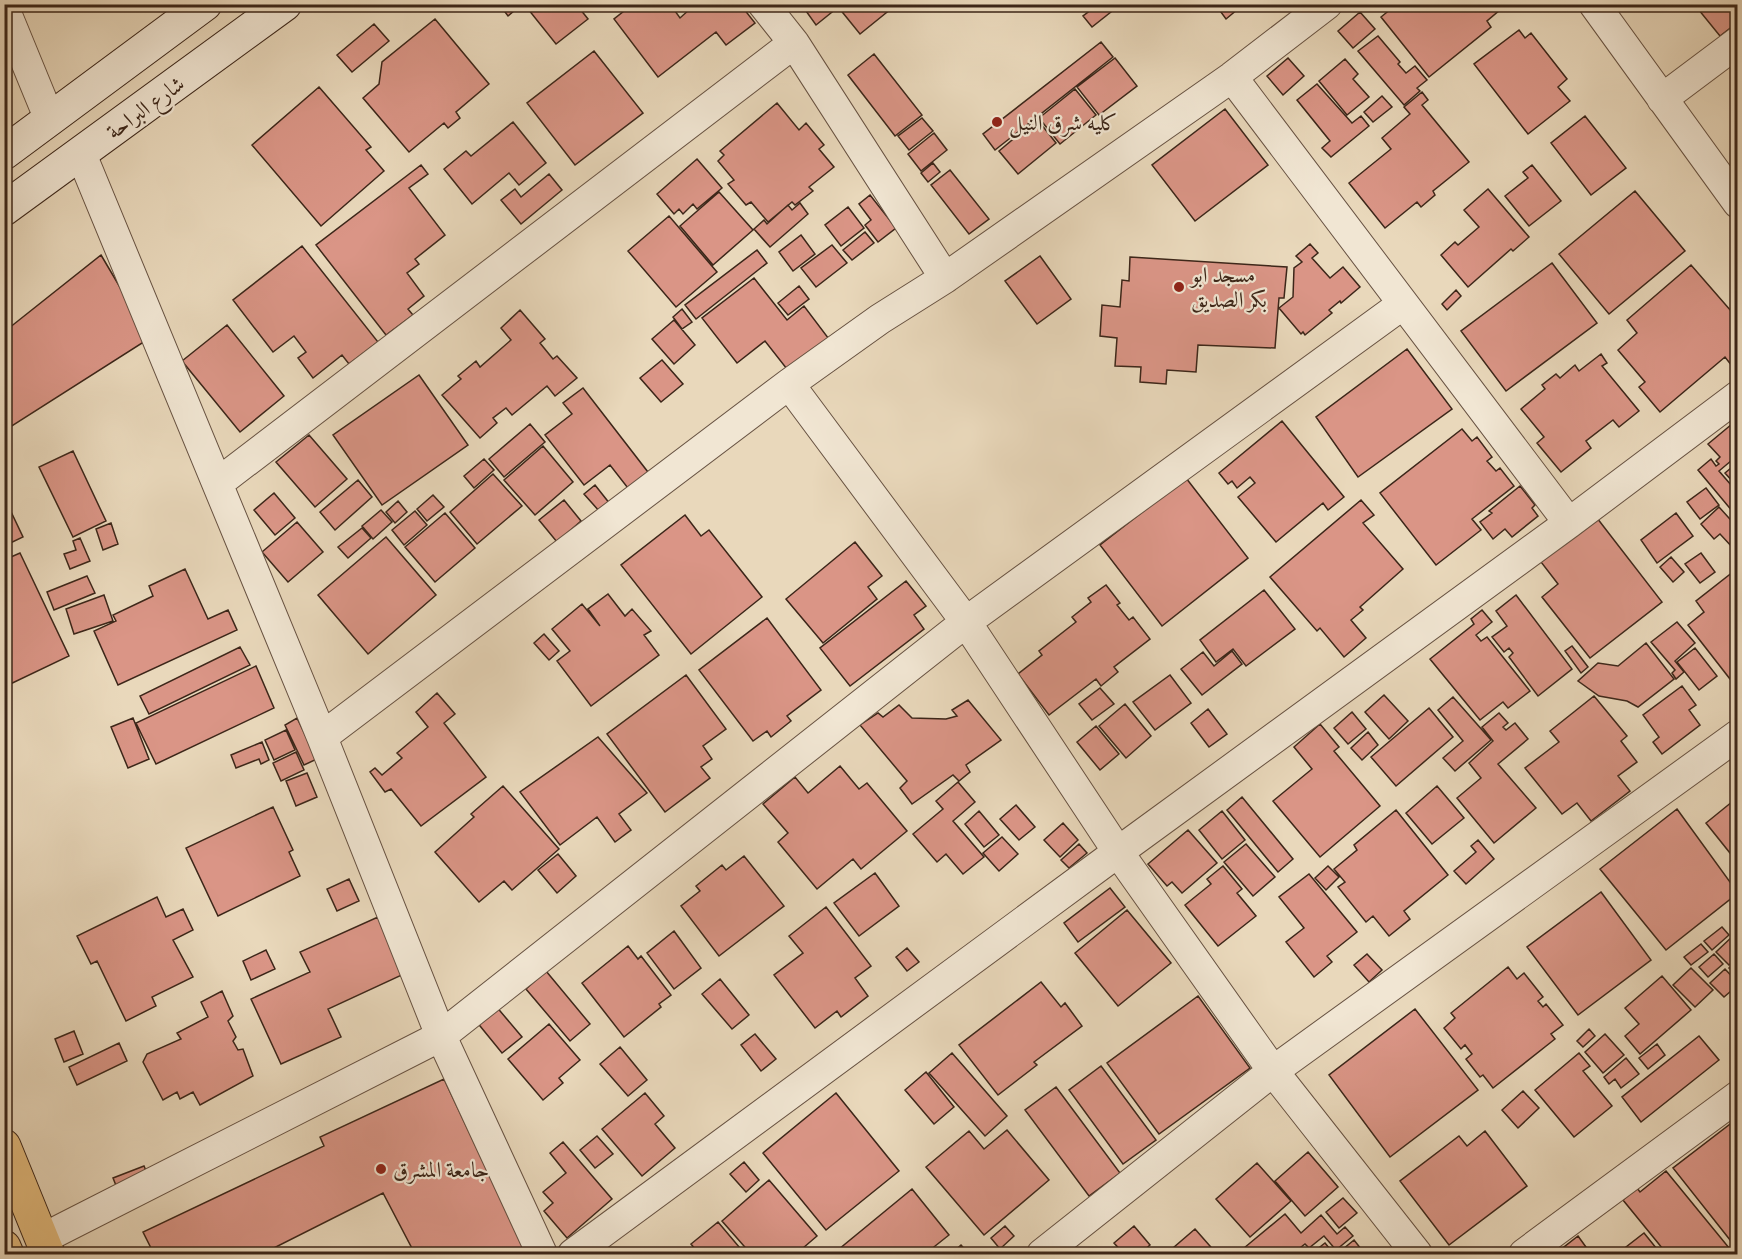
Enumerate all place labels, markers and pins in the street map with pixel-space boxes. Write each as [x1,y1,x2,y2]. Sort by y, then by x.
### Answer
place label: كليه شرق النيل [1009,110,1118,138]
marker: كليه شرق النيل [990,115,1004,129]
place label: مسجد ابو بكر الصديق [1189,262,1267,314]
marker: مسجد ابو بكر الصديق [1172,280,1186,294]
place label: جامعة المشرق [393,1157,489,1184]
marker: جامعة المشرق [374,1162,388,1176]

